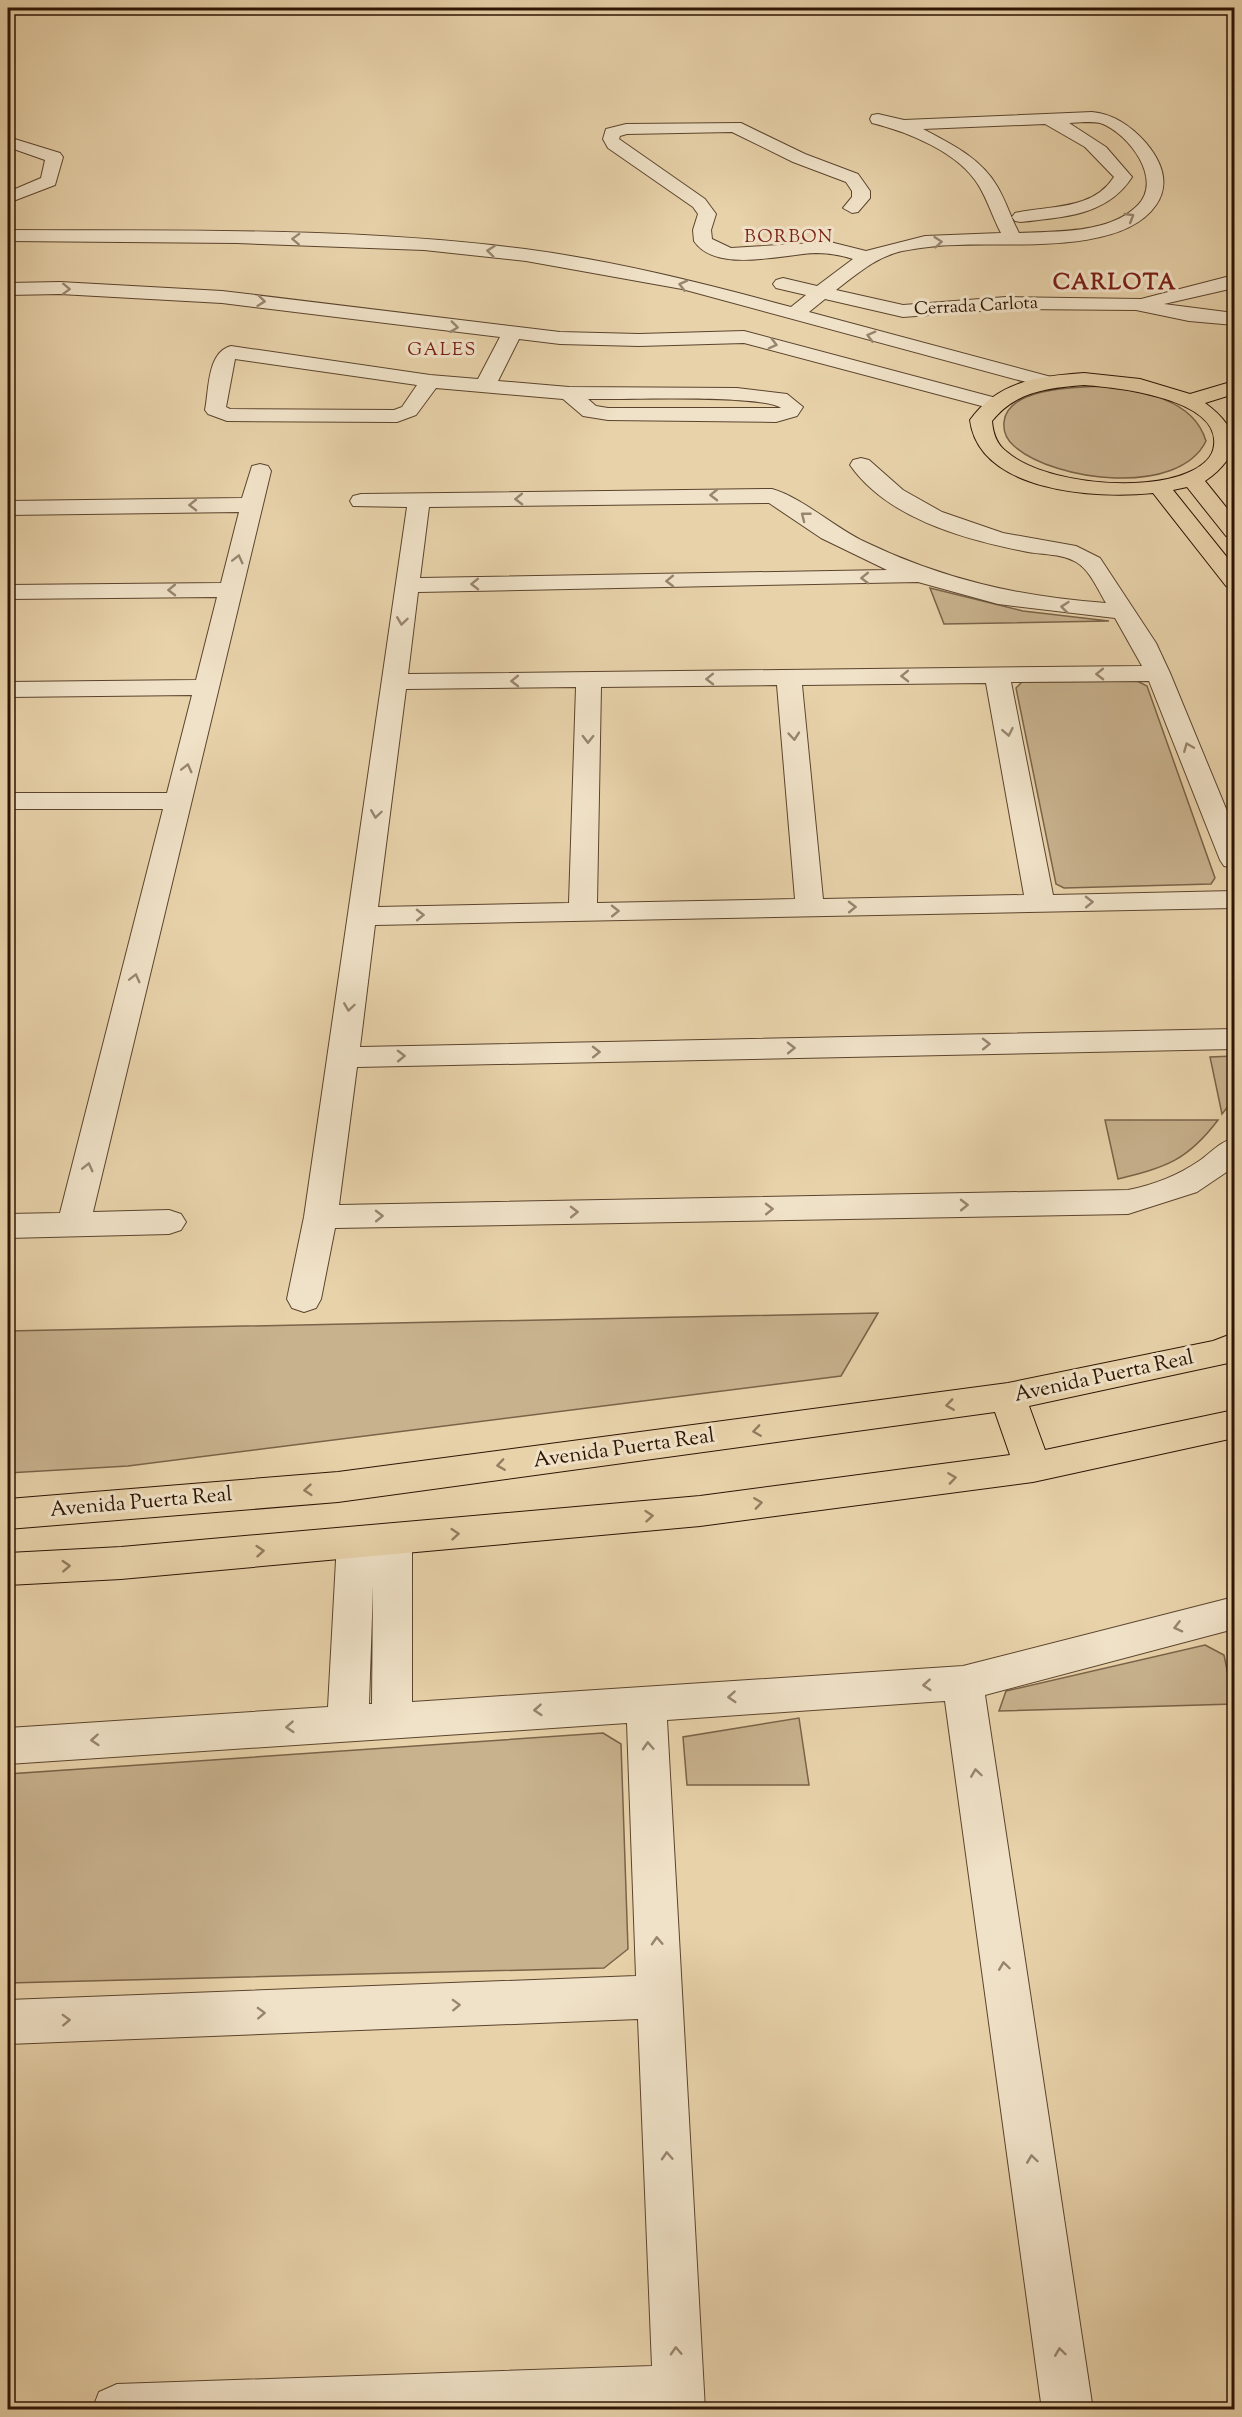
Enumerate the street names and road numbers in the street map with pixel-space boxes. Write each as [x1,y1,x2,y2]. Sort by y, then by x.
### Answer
street label: Cerrada Carlota [913,291,1039,323]
street label: Avenida Puerta Real [1011,1343,1197,1411]
street label: Avenida Puerta Real [531,1421,717,1477]
street label: Avenida Puerta Real [49,1480,233,1526]

